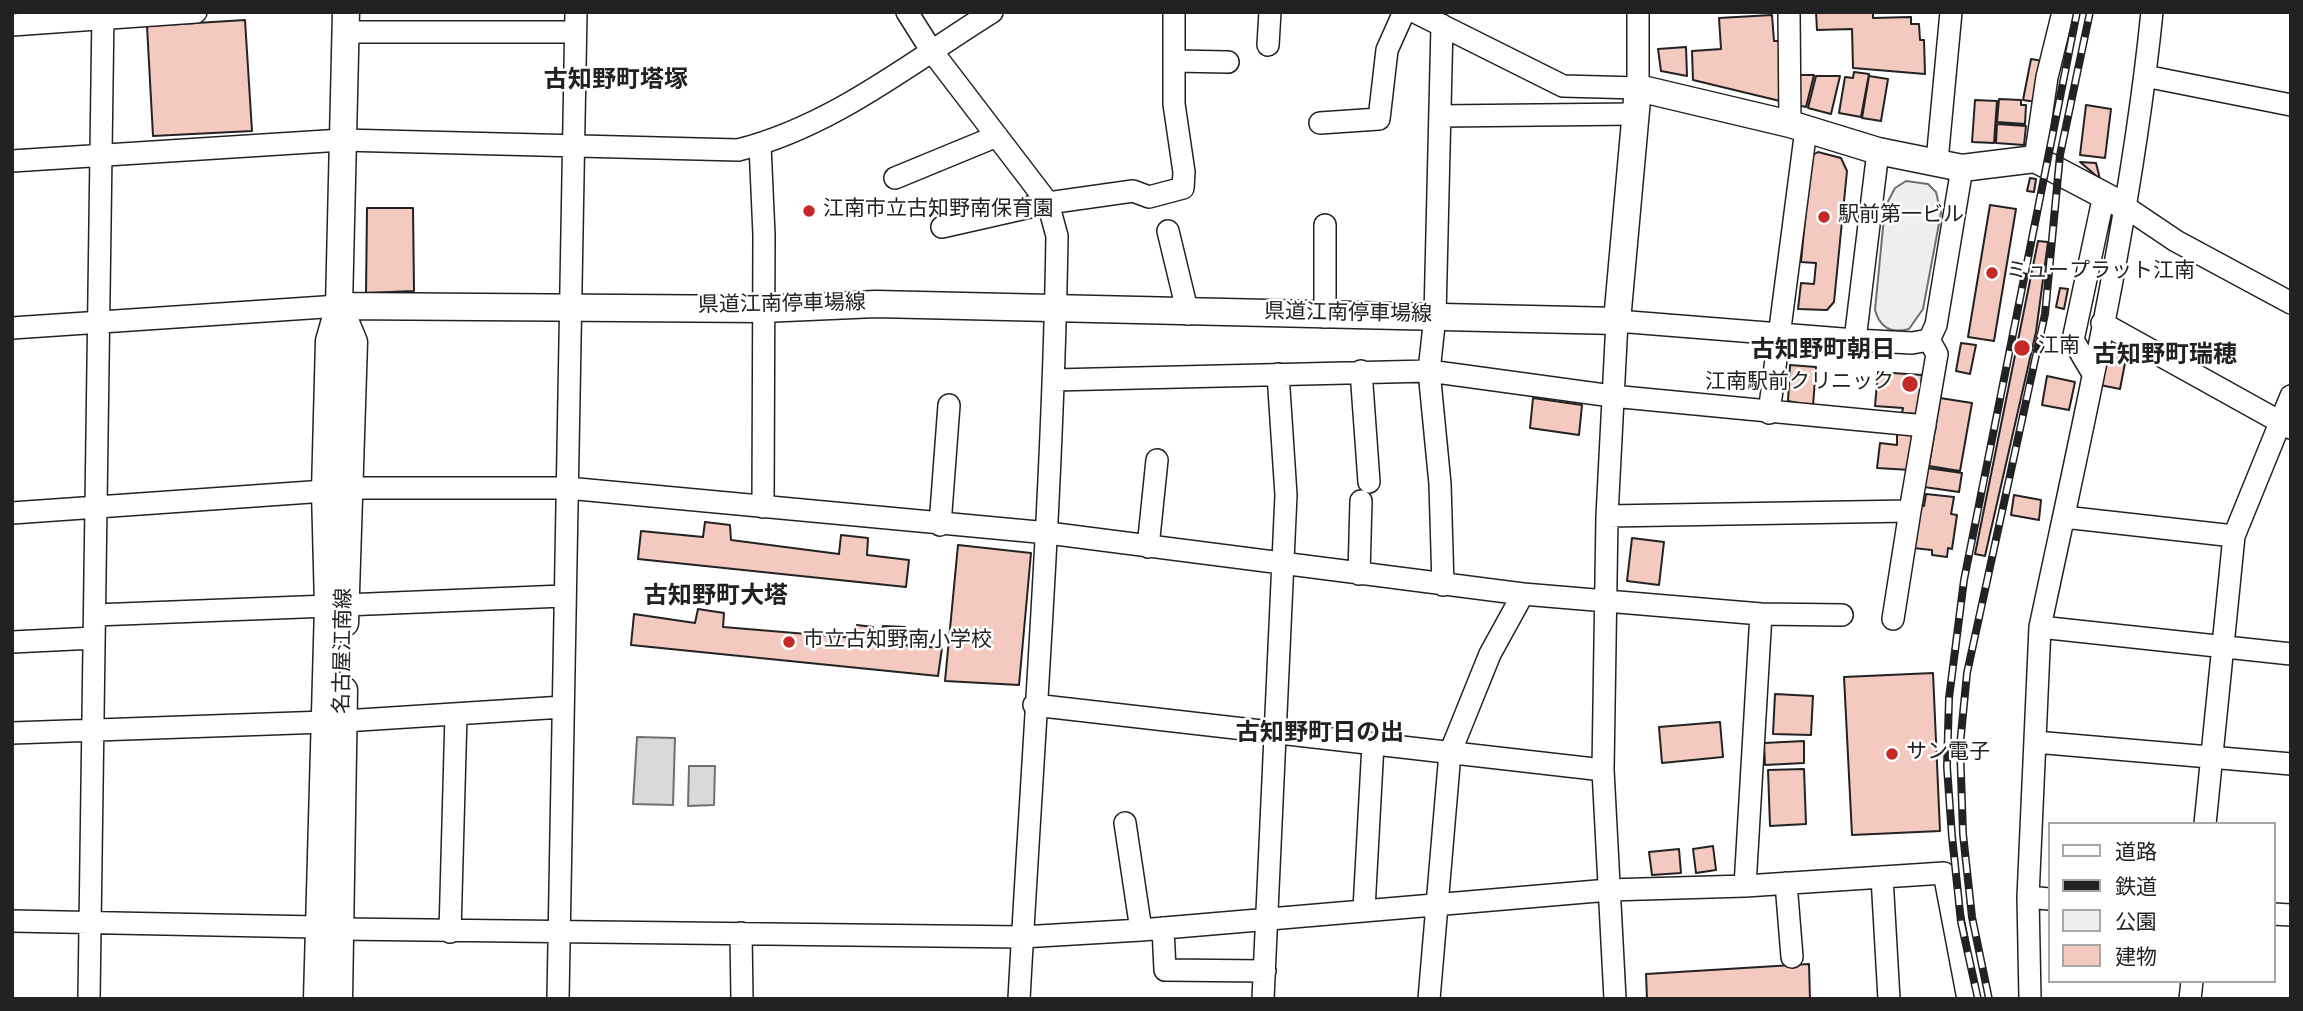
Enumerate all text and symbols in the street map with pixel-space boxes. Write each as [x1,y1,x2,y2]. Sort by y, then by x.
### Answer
district label: 古知野町塔塚 [544,68,688,96]
place label: 江南市立古知野南保育園 [823,198,1054,224]
marker: 江南市立古知野南保育園 [801,203,817,219]
place label: 駅前第一ビル [1838,204,1964,230]
marker: 駅前第一ビル [1816,209,1832,225]
place label: ミュープラット江南 [2006,260,2195,286]
marker: ミュープラット江南 [1984,265,2000,281]
street label: 県道江南停車場線 [698,292,866,320]
street label: 県道江南停車場線 [1264,301,1432,329]
place label: 江南 [2038,335,2080,361]
district label: 古知野町朝日 [1751,338,1895,366]
marker: 江南 [2012,338,2032,358]
district label: 古知野町瑞穂 [2093,343,2237,371]
place label: 江南駅前クリニック [1705,371,1894,397]
marker: 江南駅前クリニック [1900,374,1920,394]
district label: 古知野町大塔 [644,584,788,612]
street label: 名古屋江南線 [331,588,359,714]
place label: 市立古知野南小学校 [803,629,992,655]
marker: 市立古知野南小学校 [781,634,797,650]
district label: 古知野町日の出 [1236,721,1404,749]
place label: サン電子 [1906,741,1990,767]
marker: サン電子 [1884,746,1900,762]
legend [2048,822,2275,983]
text: 道路 [2115,840,2157,867]
text: 鉄道 [2115,875,2157,902]
text: 公園 [2115,910,2157,937]
text: 建物 [2115,945,2157,972]

